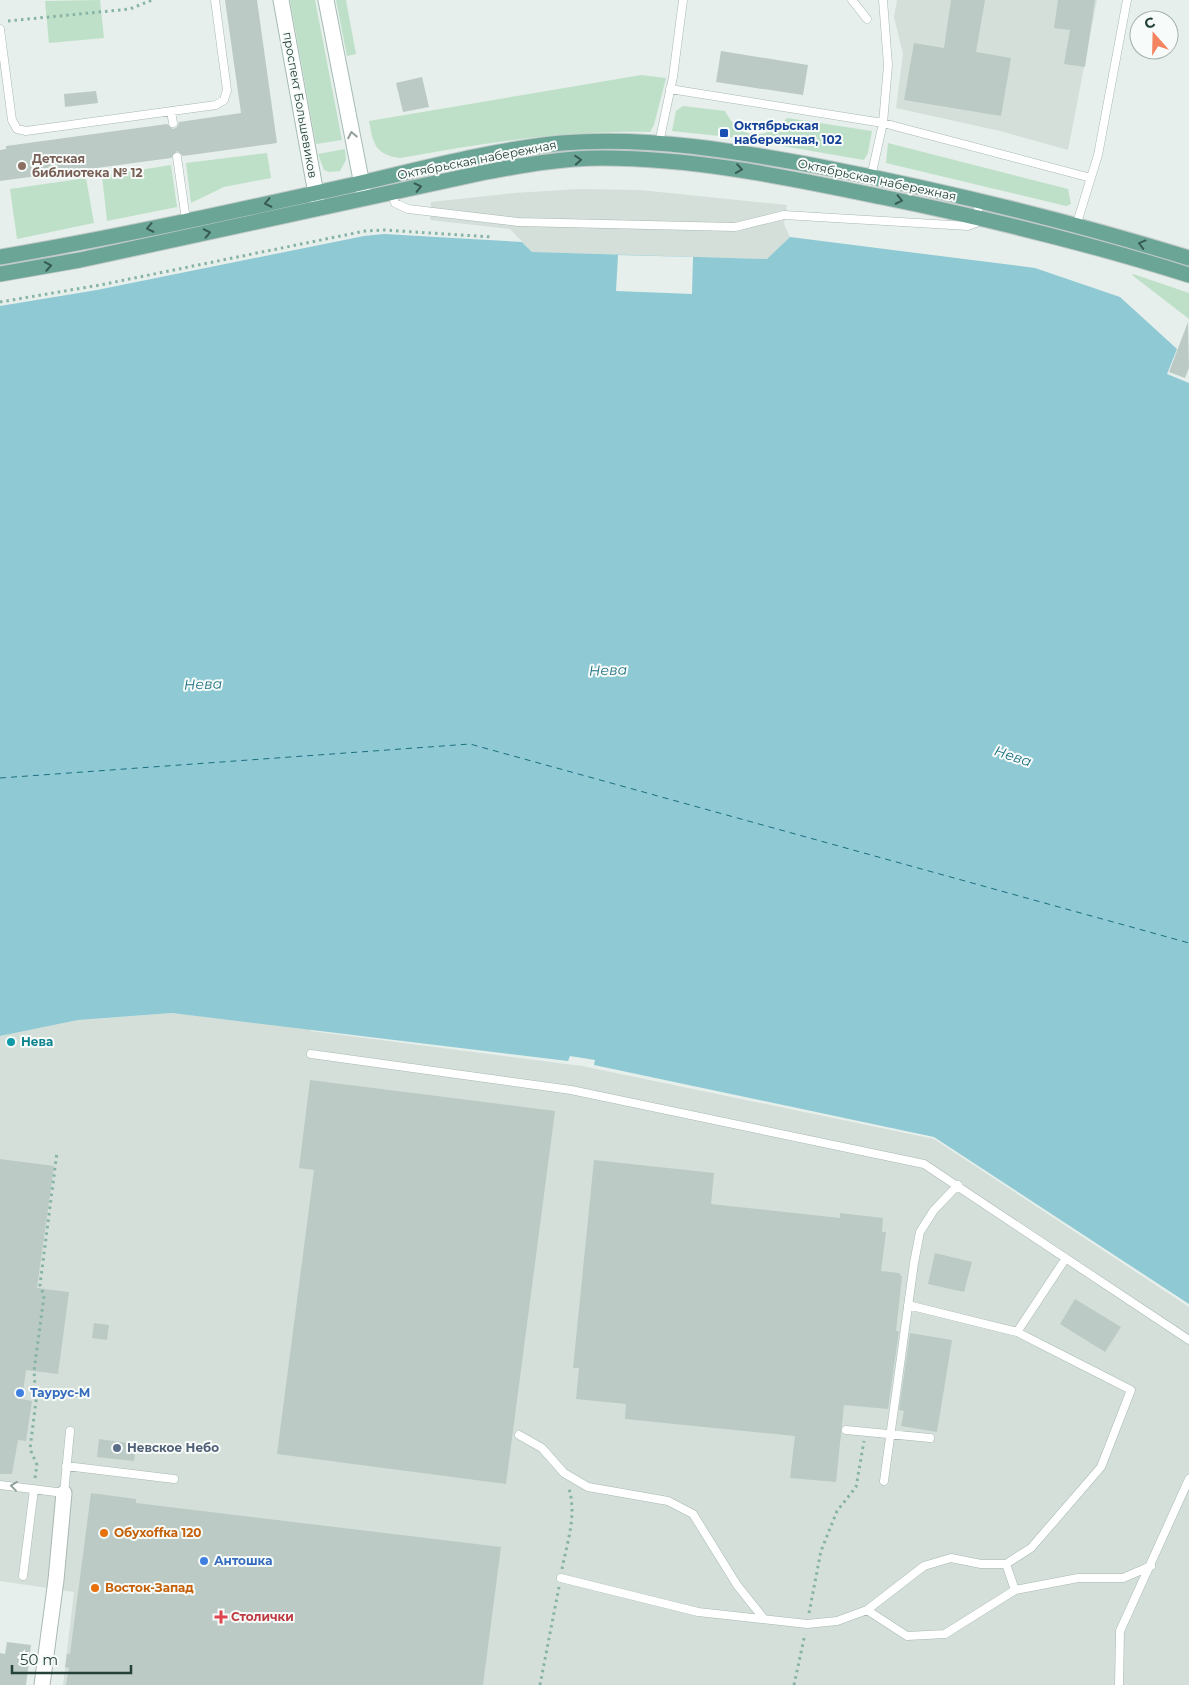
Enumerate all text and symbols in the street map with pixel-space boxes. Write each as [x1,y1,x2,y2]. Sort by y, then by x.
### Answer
north arrow [1129,10,1179,60]
text: С [1142,13,1157,33]
street label: проспект Большевиков [280,31,321,179]
place label: Октябрьская набережная, 102 [734,118,842,147]
marker: Октябрьская набережная, 102 [718,127,730,139]
one-way arrow [347,131,357,139]
street label: Октябрьская набережная [396,137,558,182]
place label: Детская библиотека № 12 [32,151,143,180]
one-way arrow [574,154,582,165]
street label: Октябрьская набережная [796,155,958,204]
marker: Детская библиотека № 12 [16,160,28,172]
one-way arrow [735,164,744,174]
one-way arrow [413,183,422,193]
one-way arrow [895,194,903,205]
one-way arrow [264,197,272,208]
one-way arrow [146,222,155,233]
one-way arrow [203,229,212,239]
one-way arrow [1139,240,1147,250]
one-way arrow [44,261,52,271]
water label: Нева [589,660,627,680]
water label: Нева [184,674,222,694]
water label: Нева [992,742,1034,770]
place label: Нева [21,1034,53,1049]
marker: Нева [5,1036,17,1048]
place label: Таурус-М [30,1385,90,1400]
marker: Таурус-М [14,1387,26,1399]
place label: Невское Небо [127,1440,219,1455]
marker: Невское Небо [111,1442,123,1454]
one-way arrow [10,1481,18,1492]
place label: Обухоffка 120 [114,1525,201,1540]
marker: Обухоffка 120 [98,1527,110,1539]
place label: Антошка [214,1553,272,1568]
marker: Антошка [198,1555,210,1567]
place label: Восток-Запад [105,1580,194,1595]
marker: Восток-Запад [89,1582,101,1594]
place label: Столички [231,1609,294,1624]
marker: Столички [215,1611,227,1623]
scale bar [12,1642,131,1674]
text: 50 m [20,1650,58,1669]

